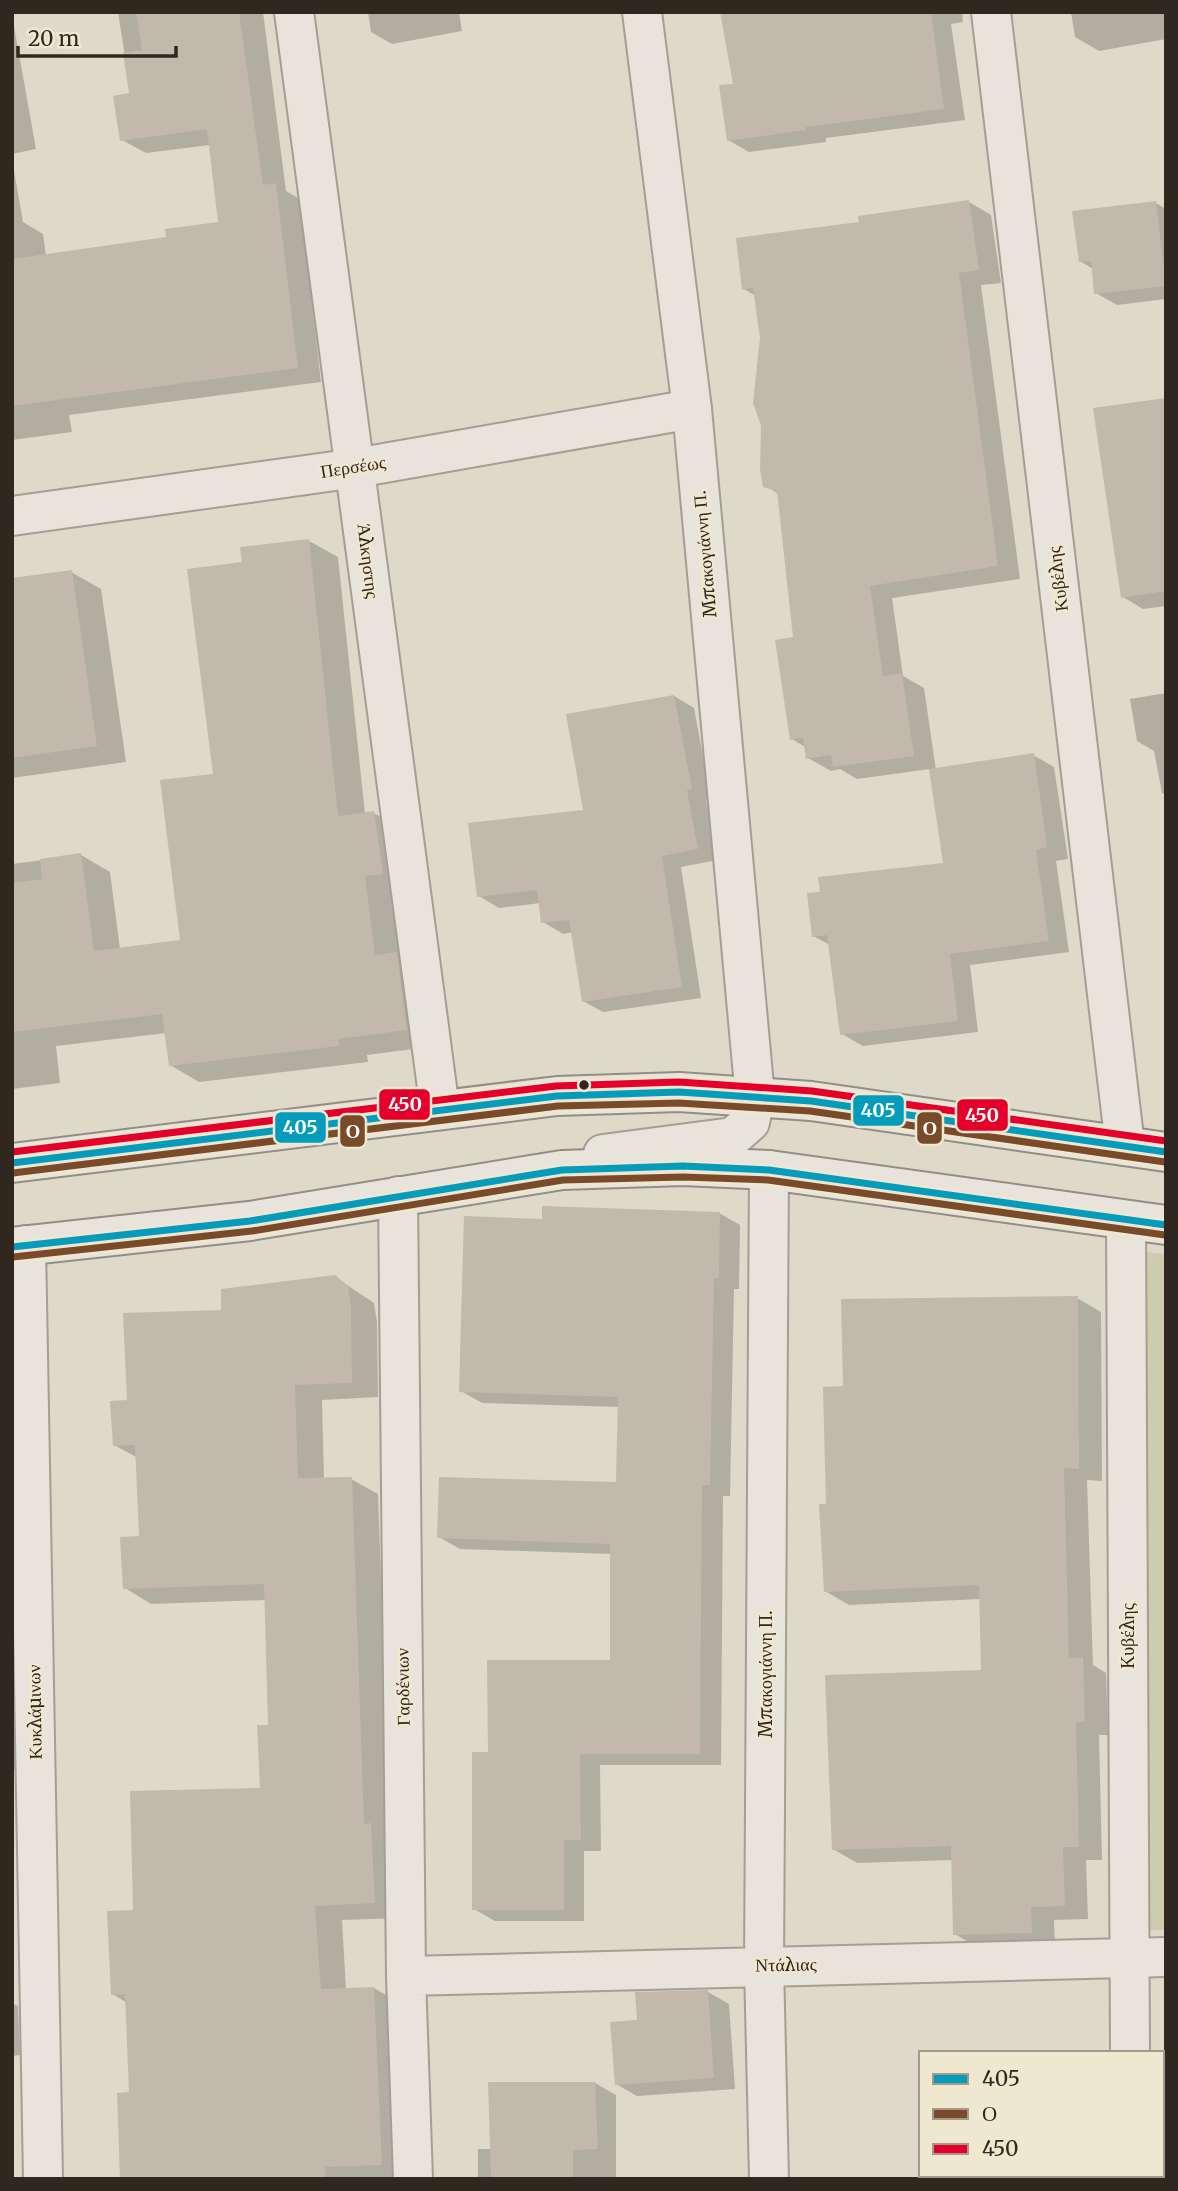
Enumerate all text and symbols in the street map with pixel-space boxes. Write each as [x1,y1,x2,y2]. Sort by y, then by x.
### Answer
scale bar [18,14,175,58]
text: 20 m [28,25,80,52]
street label: Περσέως [319,450,387,483]
street label: Μπακογιάννη Π. [687,490,722,618]
street label: Άλκηστης [352,522,385,600]
street label: Κυβέλης [1042,545,1073,613]
unlabelled marker [577,1078,591,1092]
line badge: 450 [378,1088,431,1121]
text: 450 [388,1092,422,1116]
line badge: 405 [852,1094,905,1127]
text: 405 [860,1098,896,1122]
line badge: 450 [956,1098,1009,1132]
text: 450 [965,1103,999,1127]
line badge: 405 [274,1111,327,1144]
line badge: Ο [916,1111,943,1145]
line badge: Ο [339,1114,366,1148]
text: 405 [282,1115,318,1139]
text: Ο [923,1116,937,1140]
text: Ο [346,1119,360,1143]
street label: Κυβέλης [1116,1603,1139,1669]
street label: Μπακογιάννη Π. [754,1610,777,1738]
street label: Γαρδένιων [390,1648,415,1726]
street label: Κυκλάμινων [22,1664,47,1760]
street label: Ντάλιας [755,1952,817,1977]
legend [919,2051,1164,2177]
text: 405 [982,2065,1020,2092]
text: Ο [982,2100,997,2127]
text: 450 [982,2135,1019,2162]

